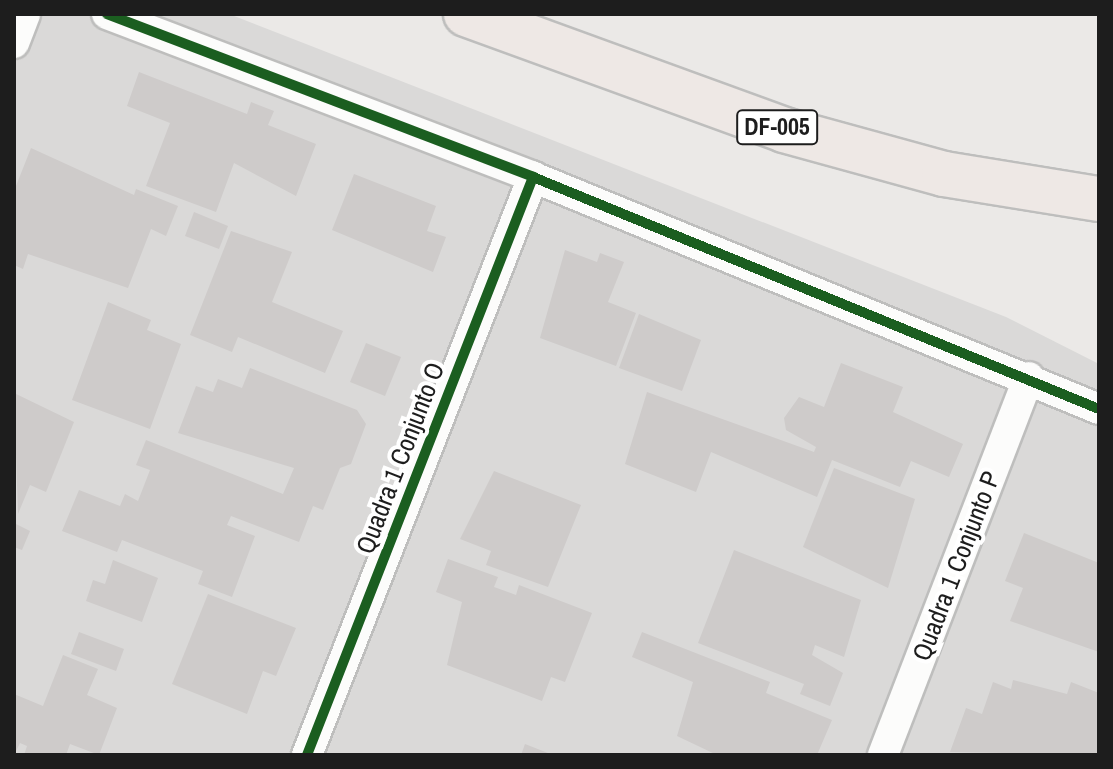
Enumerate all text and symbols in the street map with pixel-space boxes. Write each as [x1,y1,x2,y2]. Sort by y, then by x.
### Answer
road number: DF-005 [735,107,819,147]
street label: Quadra 1 Conjunto O [349,358,451,558]
street label: Quadra 1 Conjunto P [906,467,1006,665]

